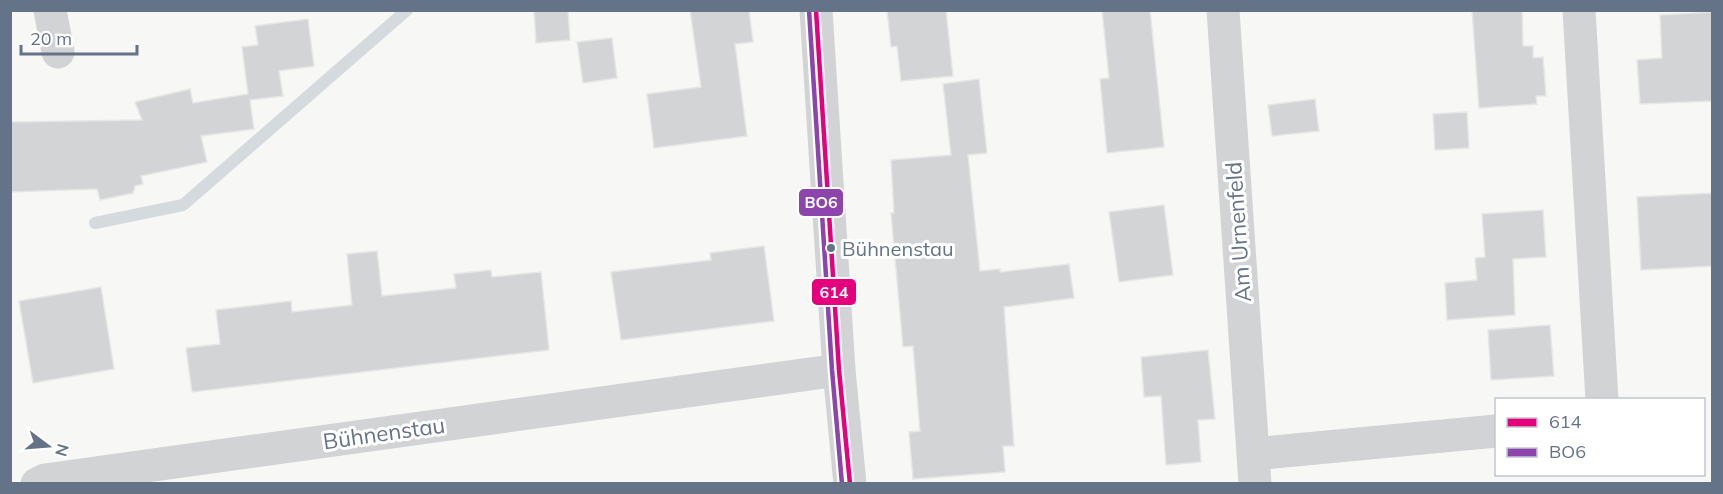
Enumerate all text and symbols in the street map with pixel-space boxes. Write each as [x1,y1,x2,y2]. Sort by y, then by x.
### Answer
scale bar [21,18,136,56]
text: 20 m [30,27,72,50]
street label: Am Urnenfeld [1219,161,1257,303]
line badge: BO6 [798,188,844,217]
text: BO6 [804,192,838,212]
place label: Bühnenstau [842,236,954,261]
marker: Bühnenstau [825,242,837,254]
line badge: 614 [811,278,857,306]
text: 614 [820,282,849,302]
legend [1495,398,1705,476]
text: 614 [1549,410,1582,433]
street label: Bühnenstau [321,411,447,455]
north arrow [18,416,78,476]
text: BO6 [1549,440,1586,463]
text: N [51,442,74,459]

